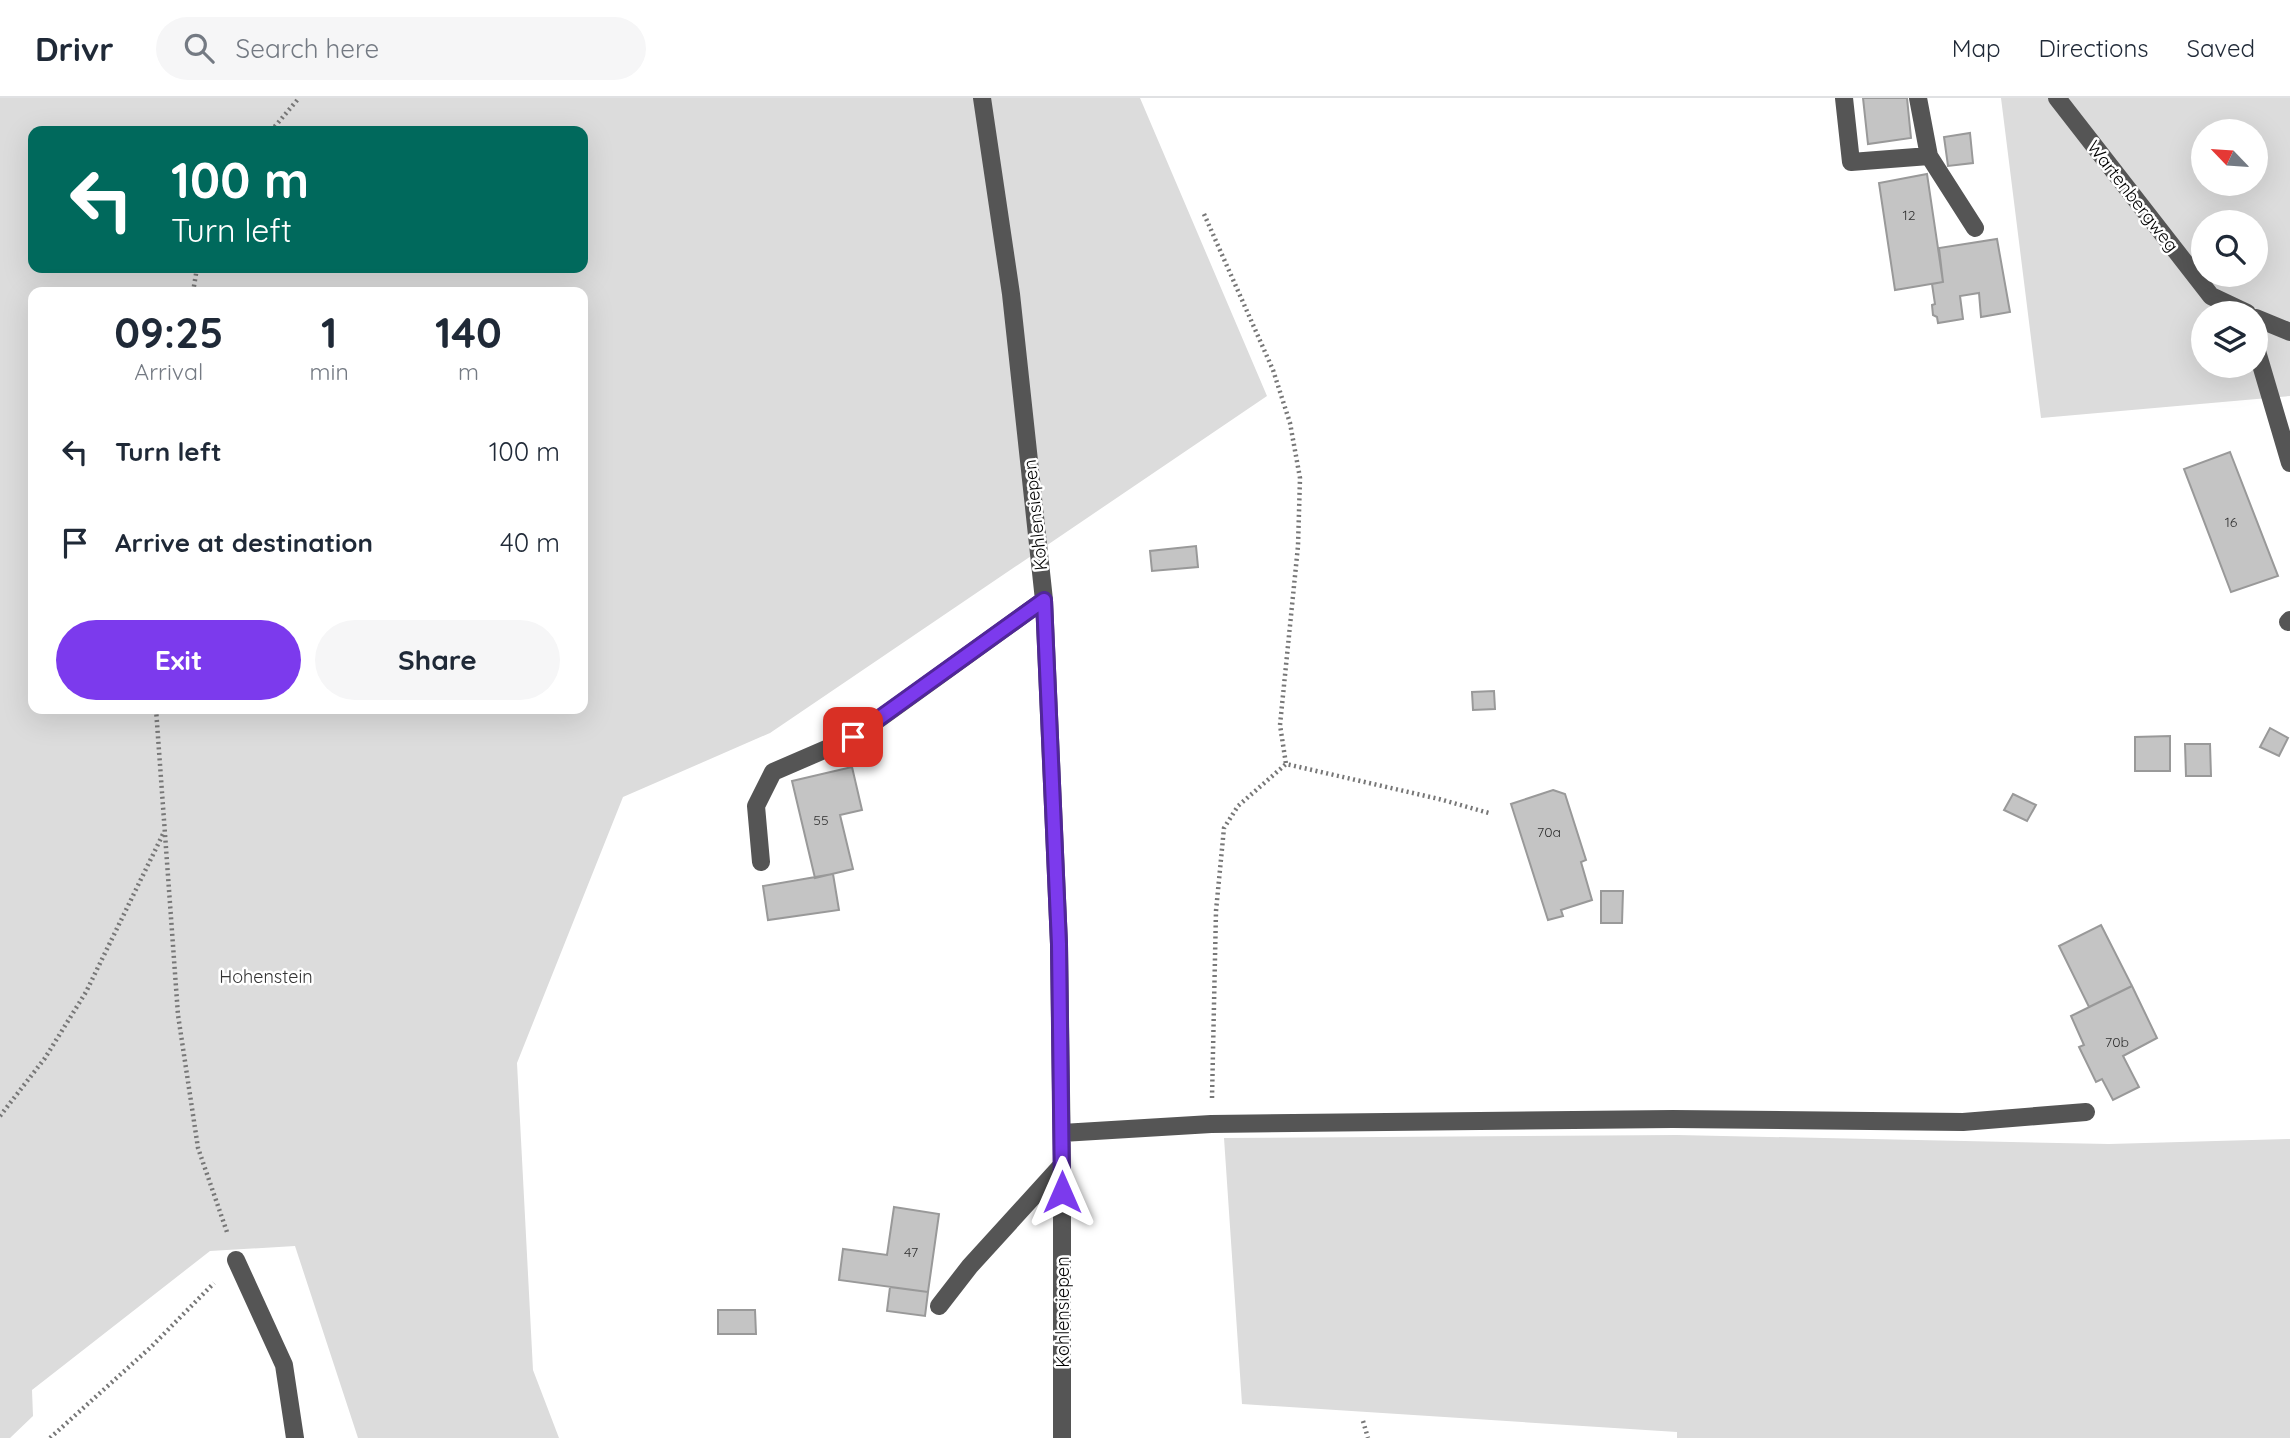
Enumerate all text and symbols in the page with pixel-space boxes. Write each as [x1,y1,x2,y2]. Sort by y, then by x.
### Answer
search box [156,17,646,80]
text: Drivr [35,28,114,69]
icon: search [180,29,218,67]
text: Search here [236,32,379,65]
text: Map [1952,33,2001,63]
text: Directions [2039,33,2149,63]
text: Saved [2187,33,2255,63]
north arrow [2191,119,2268,196]
map controls [2191,119,2268,378]
street label: Wartenbergweg [2082,136,2184,256]
text: 100 m [171,149,309,210]
icon: left [56,154,147,245]
house number: 12 [1903,206,1916,224]
text: Turn left [171,210,292,250]
button: search [2191,210,2268,287]
button: layers [2191,301,2268,378]
text: 09:25 [114,306,223,359]
text: 1 [321,306,337,359]
text: 140 [435,306,502,359]
text: Arrival [134,357,203,386]
text: min [310,357,349,386]
text: m [458,357,479,386]
icon: left [56,433,94,471]
text: Turn left [115,435,222,468]
text: 100 m [489,435,560,468]
street label: Kohlensiepen [1018,458,1052,572]
house number: 16 [2225,513,2238,531]
icon: arrive [56,524,94,562]
text: Arrive at destination [115,526,373,559]
text: 40 m [500,526,560,559]
button: Exit [56,620,301,700]
button: Share [315,620,560,700]
pin [823,707,883,767]
icon: arrive [834,718,872,756]
house number: 55 [813,811,829,829]
house number: 70a [1537,823,1561,841]
park label: Hohenstein [219,965,313,988]
house number: 70b [2105,1033,2129,1051]
position arrow [1025,1155,1099,1229]
house number: 47 [904,1243,918,1261]
street label: Kohlensiepen [1051,1256,1074,1368]

